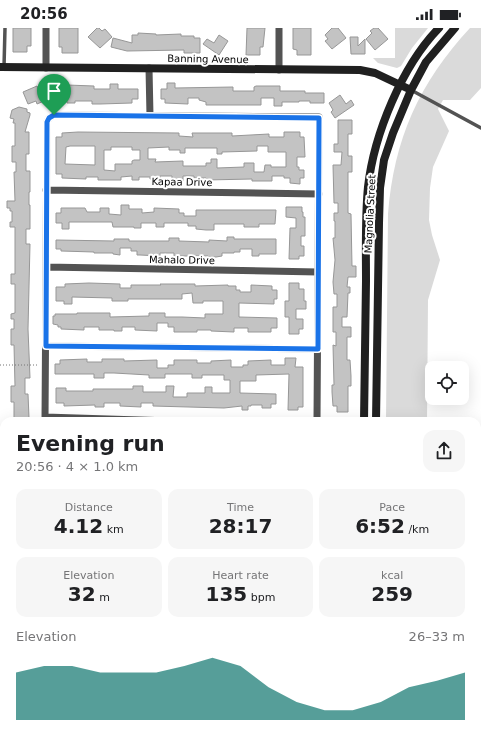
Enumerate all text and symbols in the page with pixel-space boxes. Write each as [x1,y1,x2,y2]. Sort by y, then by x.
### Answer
text: 20:56 [20,5,68,23]
street label: Banning Avenue [167,53,249,65]
pin [37,74,71,115]
icon: arrive [43,80,65,102]
street label: Magnolia Street [362,174,378,254]
street label: Kapaa Drive [151,176,213,188]
street label: Mahalo Drive [149,254,215,266]
map controls [425,361,469,405]
button: locate [425,361,469,405]
button: share [423,430,465,472]
text: Evening run [16,431,165,456]
text: 20:56 · 4 × 1.0 km [16,459,138,474]
text: Distance [65,501,113,514]
text: Time [227,501,254,514]
text: Pace [379,501,405,514]
text: 4.12 [54,514,103,538]
text: 28:17 [209,514,272,538]
text: 6:52 [355,514,405,538]
text: km [103,523,124,536]
text: /km [405,523,429,536]
text: Elevation [63,569,114,582]
text: Heart rate [212,569,269,582]
text: kcal [381,569,403,582]
text: 32 [68,582,96,606]
text: 135 [206,582,247,606]
text: 259 [371,582,413,606]
text: m [96,591,110,604]
text: bpm [247,591,275,604]
text: Elevation [16,629,76,644]
text: 26–33 m [409,629,465,644]

